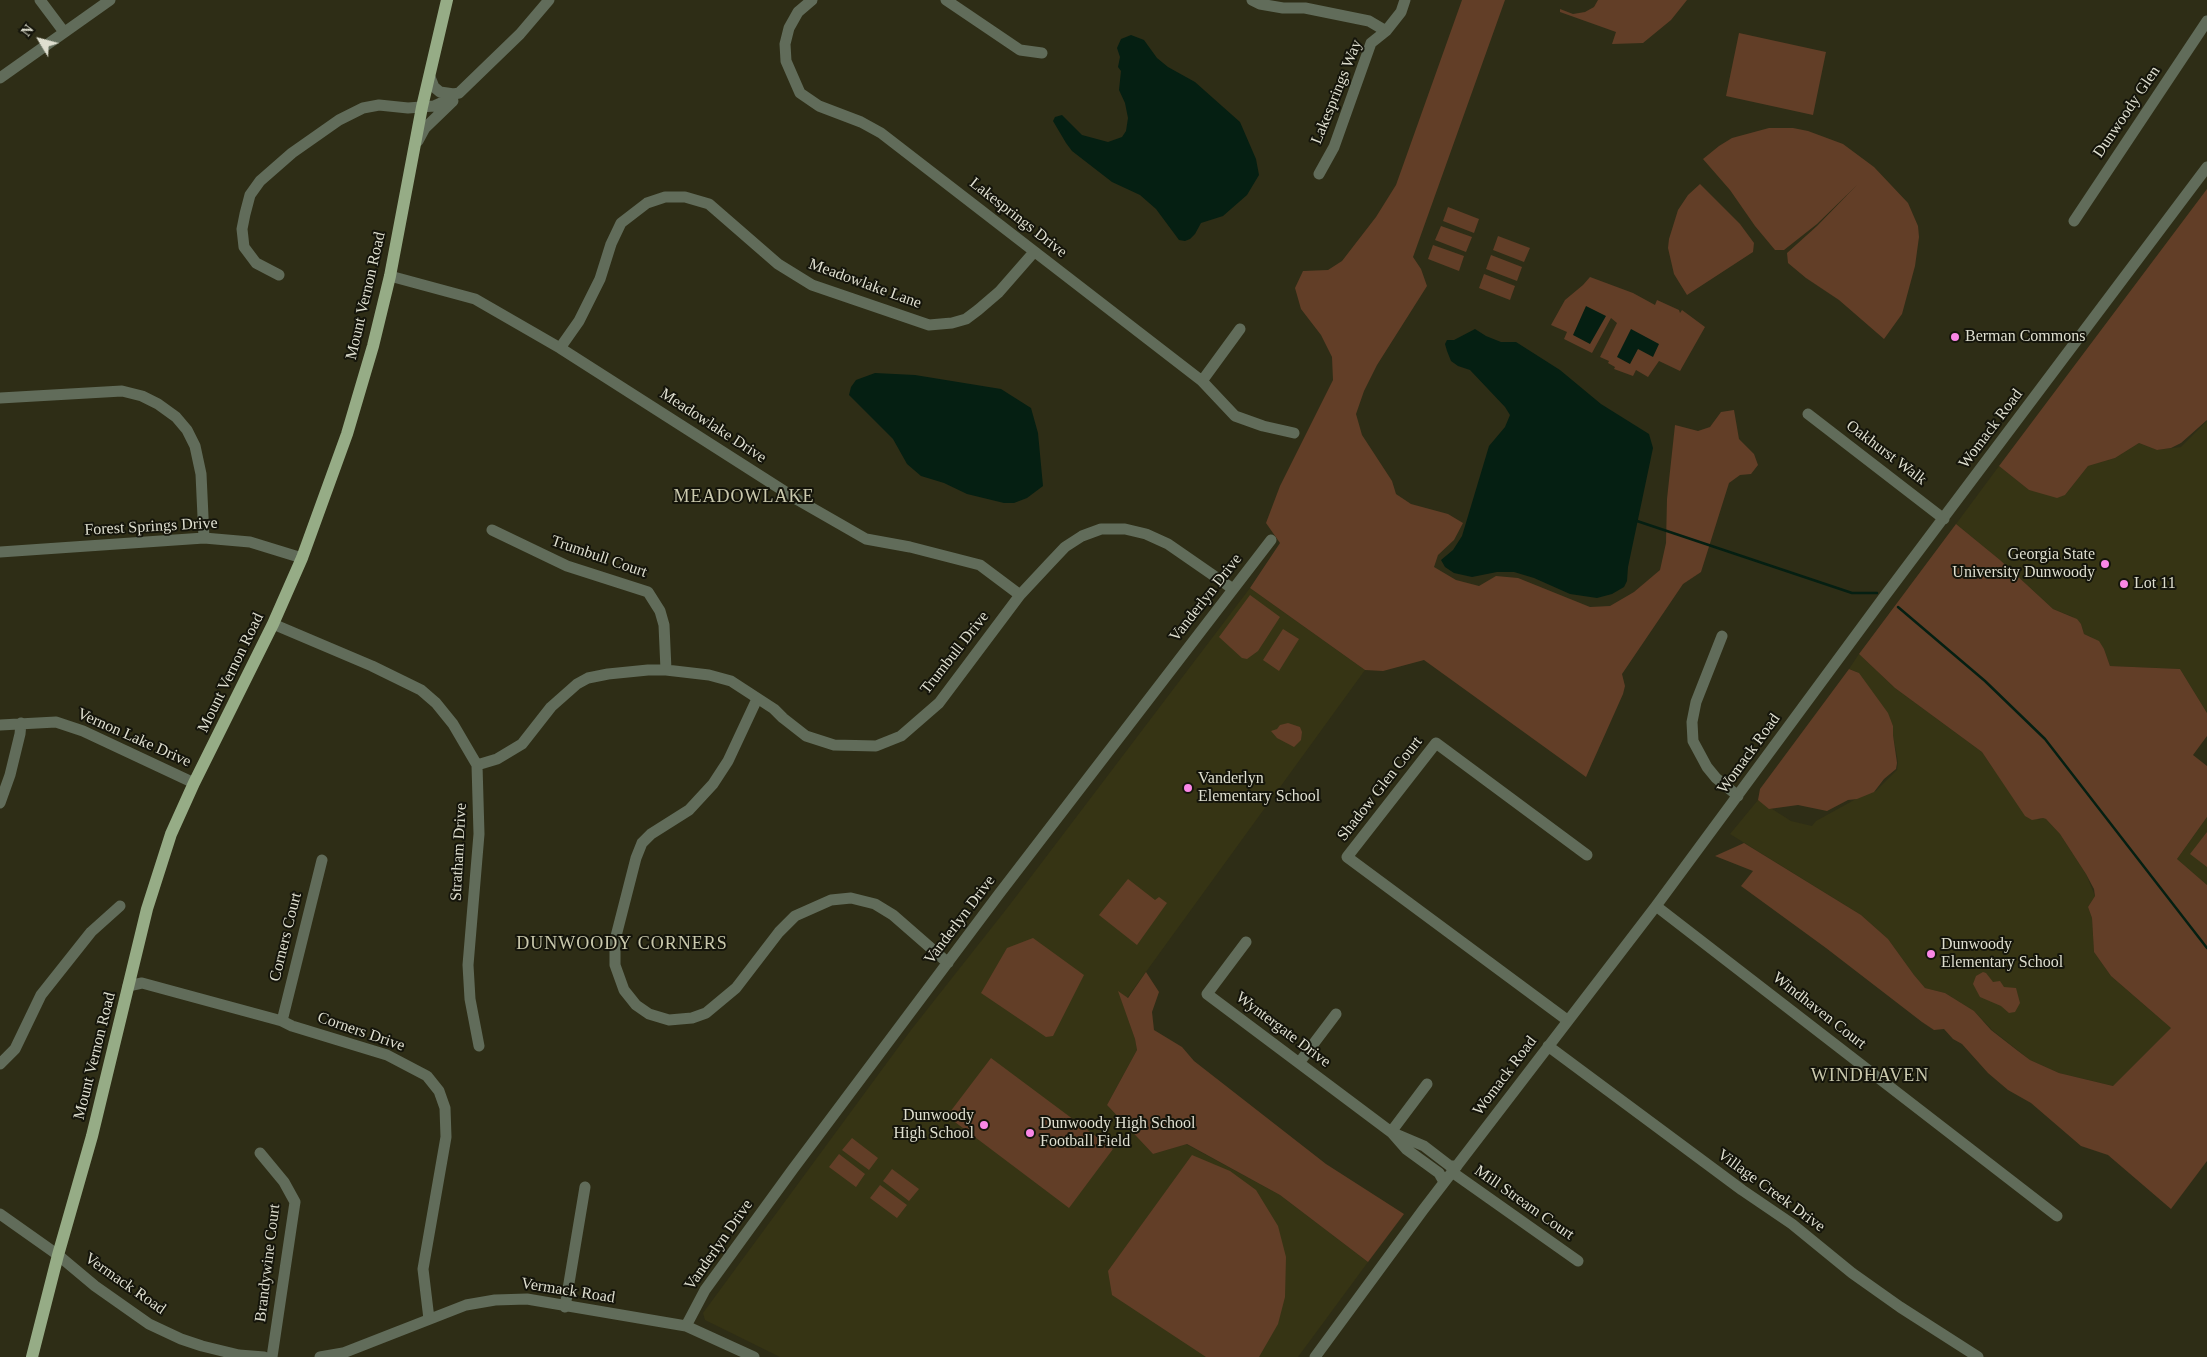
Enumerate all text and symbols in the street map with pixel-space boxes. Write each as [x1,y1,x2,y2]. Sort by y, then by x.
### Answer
north arrow [15,15,65,65]
text: N [19,22,37,39]
street label: Lakesprings Way [1307,37,1367,147]
street label: Dunwoody Glen [2089,63,2165,161]
street label: Lakesprings Drive [965,174,1071,262]
street label: Mount Vernon Road [342,230,390,362]
street label: Meadowlake Lane [806,255,924,313]
place label: Berman Commons [1965,327,2085,347]
marker: Berman Commons [1949,331,1961,343]
street label: Meadowlake Drive [656,384,770,468]
street label: Womack Road [1955,386,2027,472]
street label: Oakhurst Walk [1842,416,1930,490]
district label: MEADOWLAKE [672,486,816,508]
street label: Forest Springs Drive [84,514,218,540]
street label: Trumbull Court [548,532,650,582]
place label: Georgia State University Dunwoody [1952,545,2095,583]
street label: Vanderlyn Drive [1166,550,1246,646]
marker: Georgia State University Dunwoody [2099,558,2111,570]
place label: Lot 11 [2134,574,2176,594]
marker: Lot 11 [2118,578,2130,590]
street label: Trumbull Drive [917,608,993,698]
street label: Mount Vernon Road [194,610,268,736]
street label: Vernon Lake Drive [74,704,194,772]
street label: Womack Road [1714,710,1784,798]
street label: Shadow Glen Court [1333,733,1427,845]
place label: Vanderlyn Elementary School [1198,769,1320,807]
marker: Vanderlyn Elementary School [1182,782,1194,794]
street label: Stratham Drive [447,802,471,902]
street label: Vanderlyn Drive [920,872,1000,968]
street label: Corners Court [266,890,306,984]
district label: DUNWOODY CORNERS [514,933,730,955]
place label: Dunwoody Elementary School [1941,935,2063,973]
marker: Dunwoody Elementary School [1925,948,1937,960]
street label: Windhaven Court [1768,968,1870,1054]
street label: Wyntergate Drive [1232,988,1334,1072]
street label: Mount Vernon Road [70,990,120,1122]
street label: Corners Drive [315,1008,407,1056]
street label: Womack Road [1469,1033,1541,1119]
district label: WINDHAVEN [1810,1065,1930,1087]
place label: Dunwoody High School [894,1106,974,1144]
place label: Dunwoody High School Football Field [1040,1114,1196,1152]
marker: Dunwoody High School [978,1119,990,1131]
marker: Dunwoody High School Football Field [1024,1127,1036,1139]
street label: Village Creek Drive [1713,1145,1829,1237]
street label: Mill Stream Court [1470,1161,1578,1245]
street label: Vanderlyn Drive [681,1196,757,1294]
street label: Brandywine Court [251,1203,285,1323]
street label: Vermack Road [81,1249,169,1319]
street label: Vermack Road [520,1274,616,1308]

